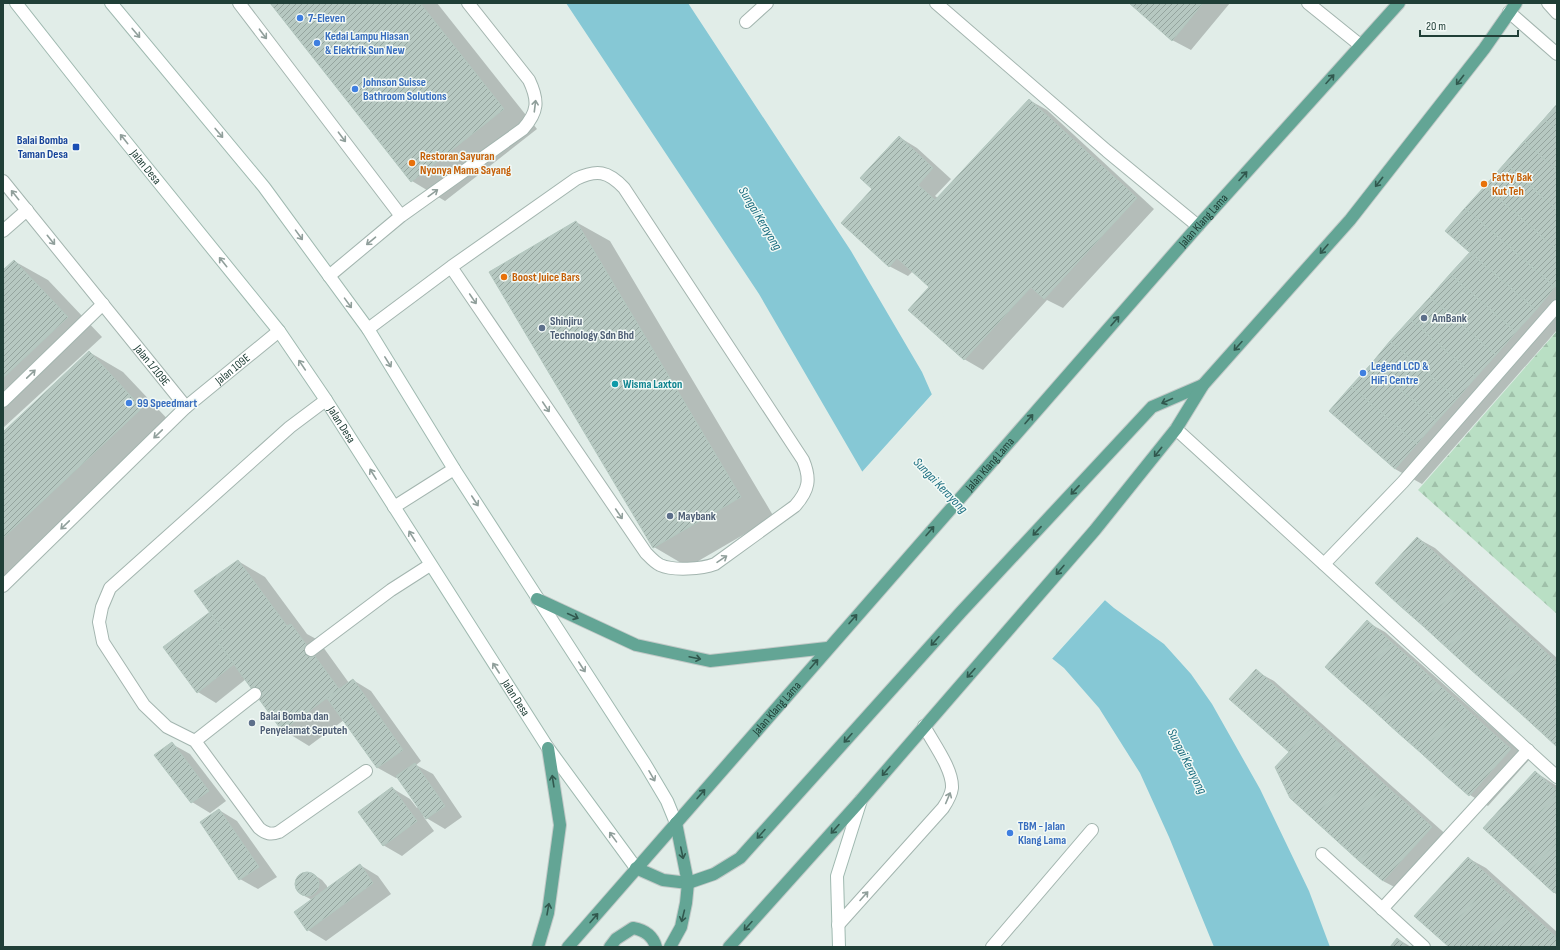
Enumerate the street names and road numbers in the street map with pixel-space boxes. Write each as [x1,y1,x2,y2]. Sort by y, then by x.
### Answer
street label: Jalan Desa [126,146,164,188]
street label: Jalan Klang Lama [1175,191,1232,251]
street label: Jalan 1/109E [130,341,173,389]
street label: Jalan 109E [211,351,253,389]
street label: Jalan Desa [323,403,359,446]
street label: Jalan Klang Lama [962,434,1018,495]
street label: Jalan Desa [498,676,533,719]
street label: Jalan Klang Lama [749,678,805,739]

